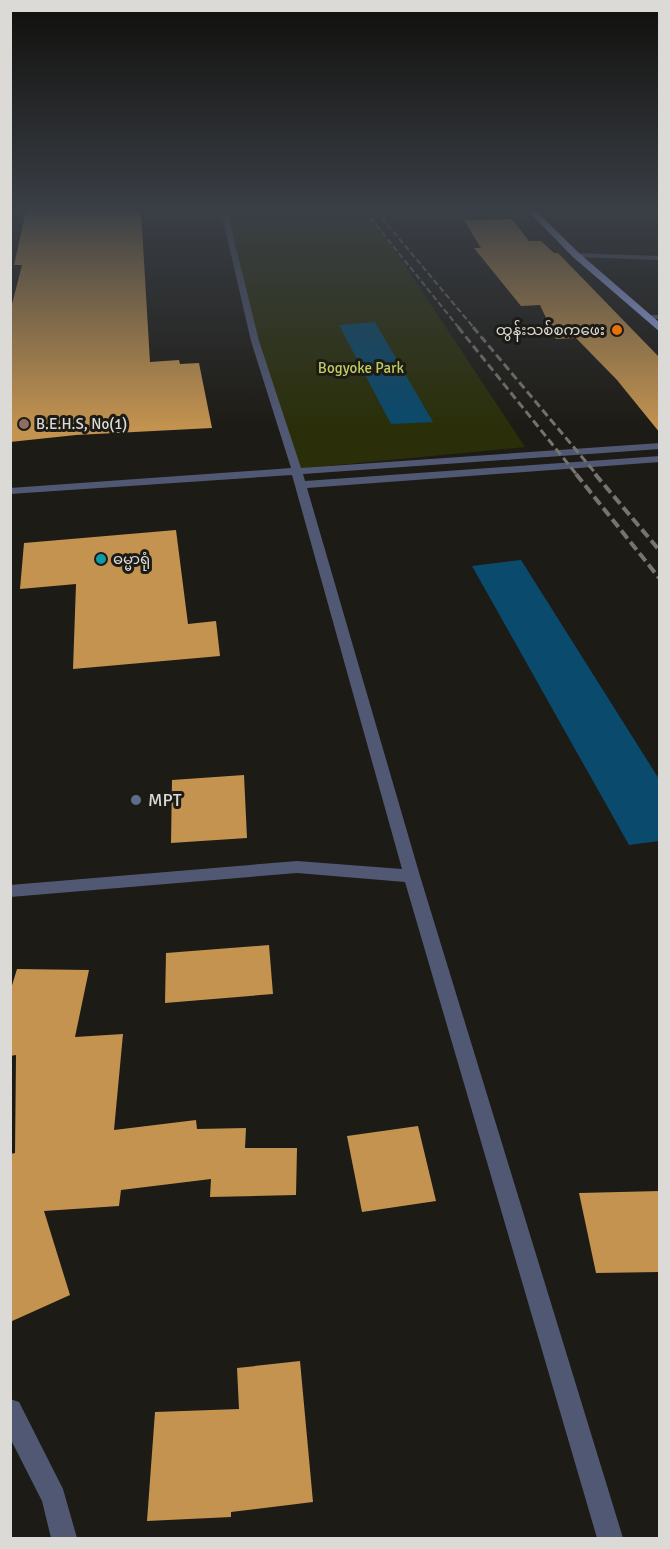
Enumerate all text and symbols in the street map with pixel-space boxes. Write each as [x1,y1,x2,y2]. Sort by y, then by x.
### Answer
place label: ထွန်းသစ်စကဖေး [496,320,605,342]
marker: ထွန်းသစ်စကဖေး [610,323,624,337]
park label: Bogyoke Park [318,359,405,377]
place label: B.E.H.S, No(1) [36,415,127,433]
marker: B.E.H.S, No(1) [17,417,31,431]
place label: ဓမ္မာရုံ [113,550,150,571]
marker: ဓမ္မာရုံ [94,552,108,566]
place label: MPT [148,789,182,811]
marker: MPT [129,793,143,807]

